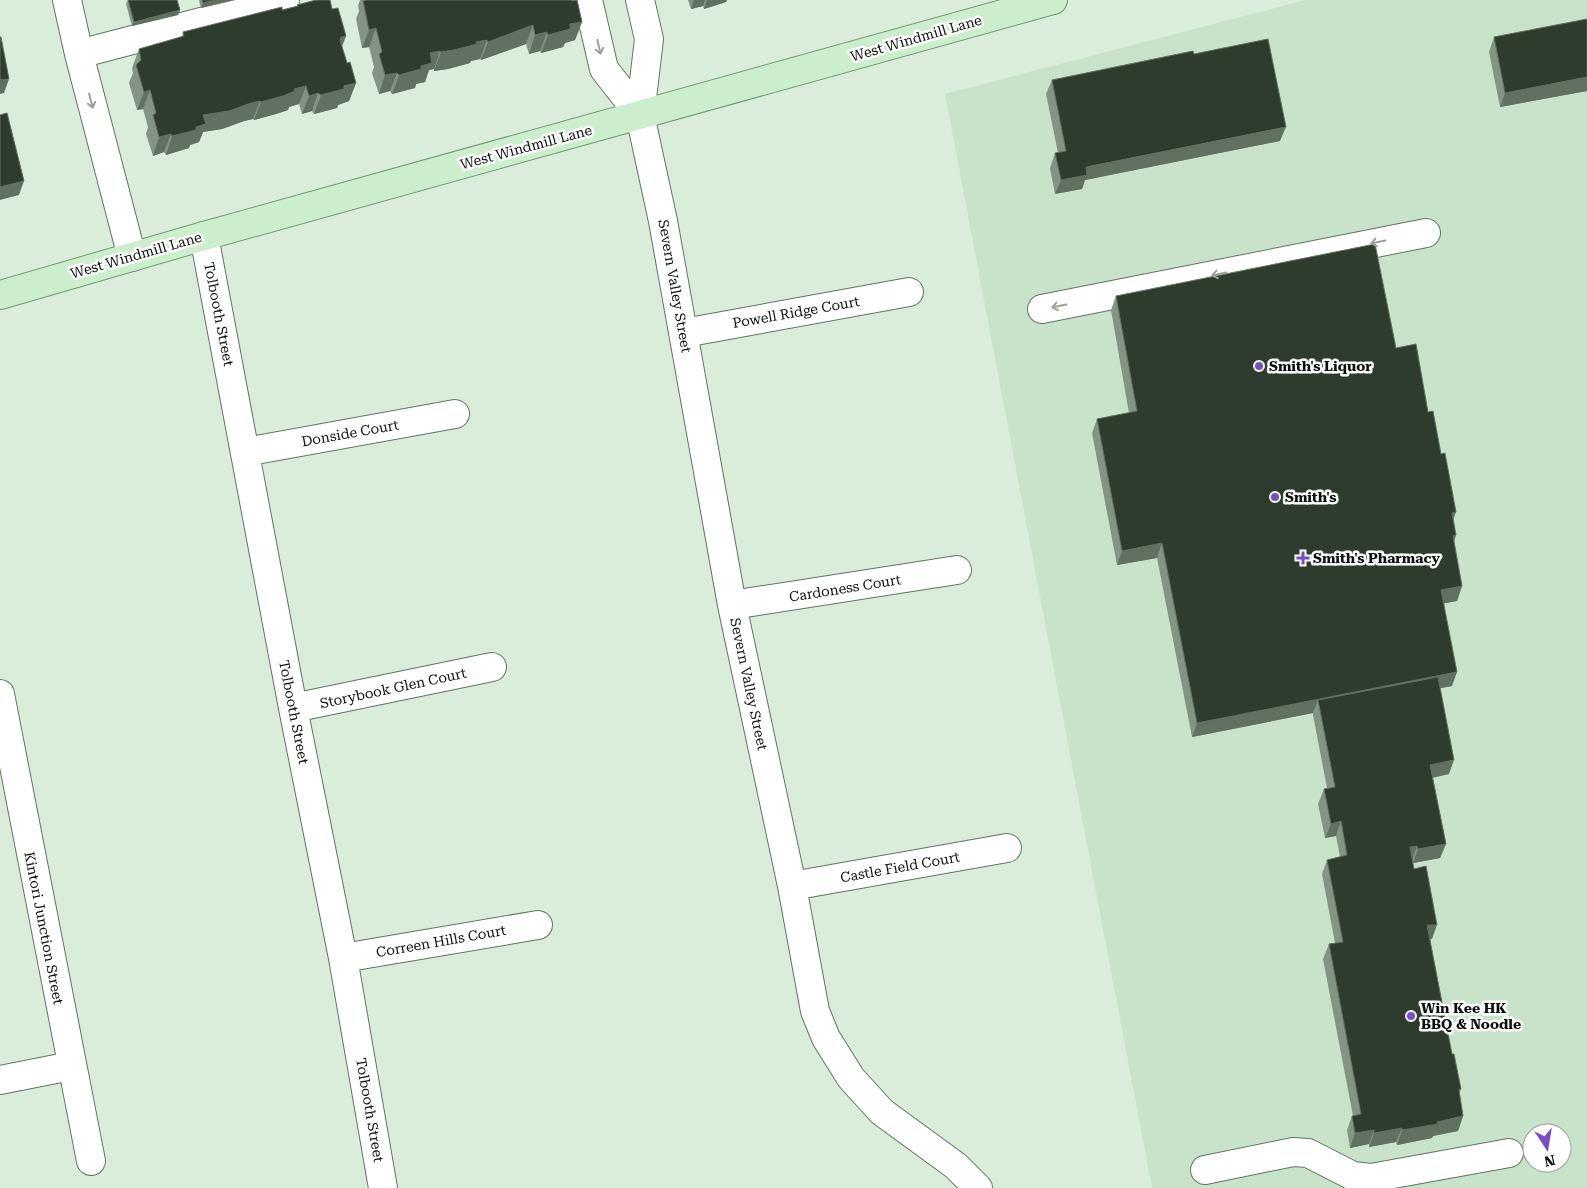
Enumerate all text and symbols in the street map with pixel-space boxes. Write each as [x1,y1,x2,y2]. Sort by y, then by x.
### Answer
street label: West Windmill Lane [848,11,984,64]
one-way arrow [595,39,604,55]
one-way arrow [87,92,96,108]
street label: West Windmill Lane [458,122,594,172]
street label: Severn Valley Street [655,218,695,354]
street label: West Windmill Lane [68,228,204,281]
one-way arrow [1371,238,1387,248]
street label: Tolbooth Street [201,261,237,367]
one-way arrow [1211,270,1227,279]
street label: Powell Ridge Court [731,293,861,331]
one-way arrow [1052,301,1068,311]
place label: Smith's Liquor [1269,358,1372,374]
marker: Smith's Liquor [1253,360,1265,372]
street label: Donside Court [300,417,400,449]
place label: Smith's [1285,489,1337,505]
marker: Smith's [1269,491,1281,503]
place label: Smith's Pharmacy [1313,550,1441,566]
marker: Smith's Pharmacy [1297,552,1309,564]
street label: Cardoness Court [788,571,902,605]
street label: Severn Valley Street [727,616,771,752]
street label: Tolbooth Street [276,659,312,765]
street label: Storybook Glen Court [318,665,468,711]
street label: Castle Field Court [839,849,961,885]
street label: Kintori Junction Street [21,850,67,1006]
street label: Correen Hills Court [375,922,507,960]
place label: Win Kee HK BBQ & Noodle [1421,1000,1521,1032]
marker: Win Kee HK BBQ & Noodle [1405,1010,1417,1022]
street label: Tolbooth Street [353,1057,387,1163]
north arrow [1522,1123,1572,1173]
text: N [1543,1152,1557,1170]

